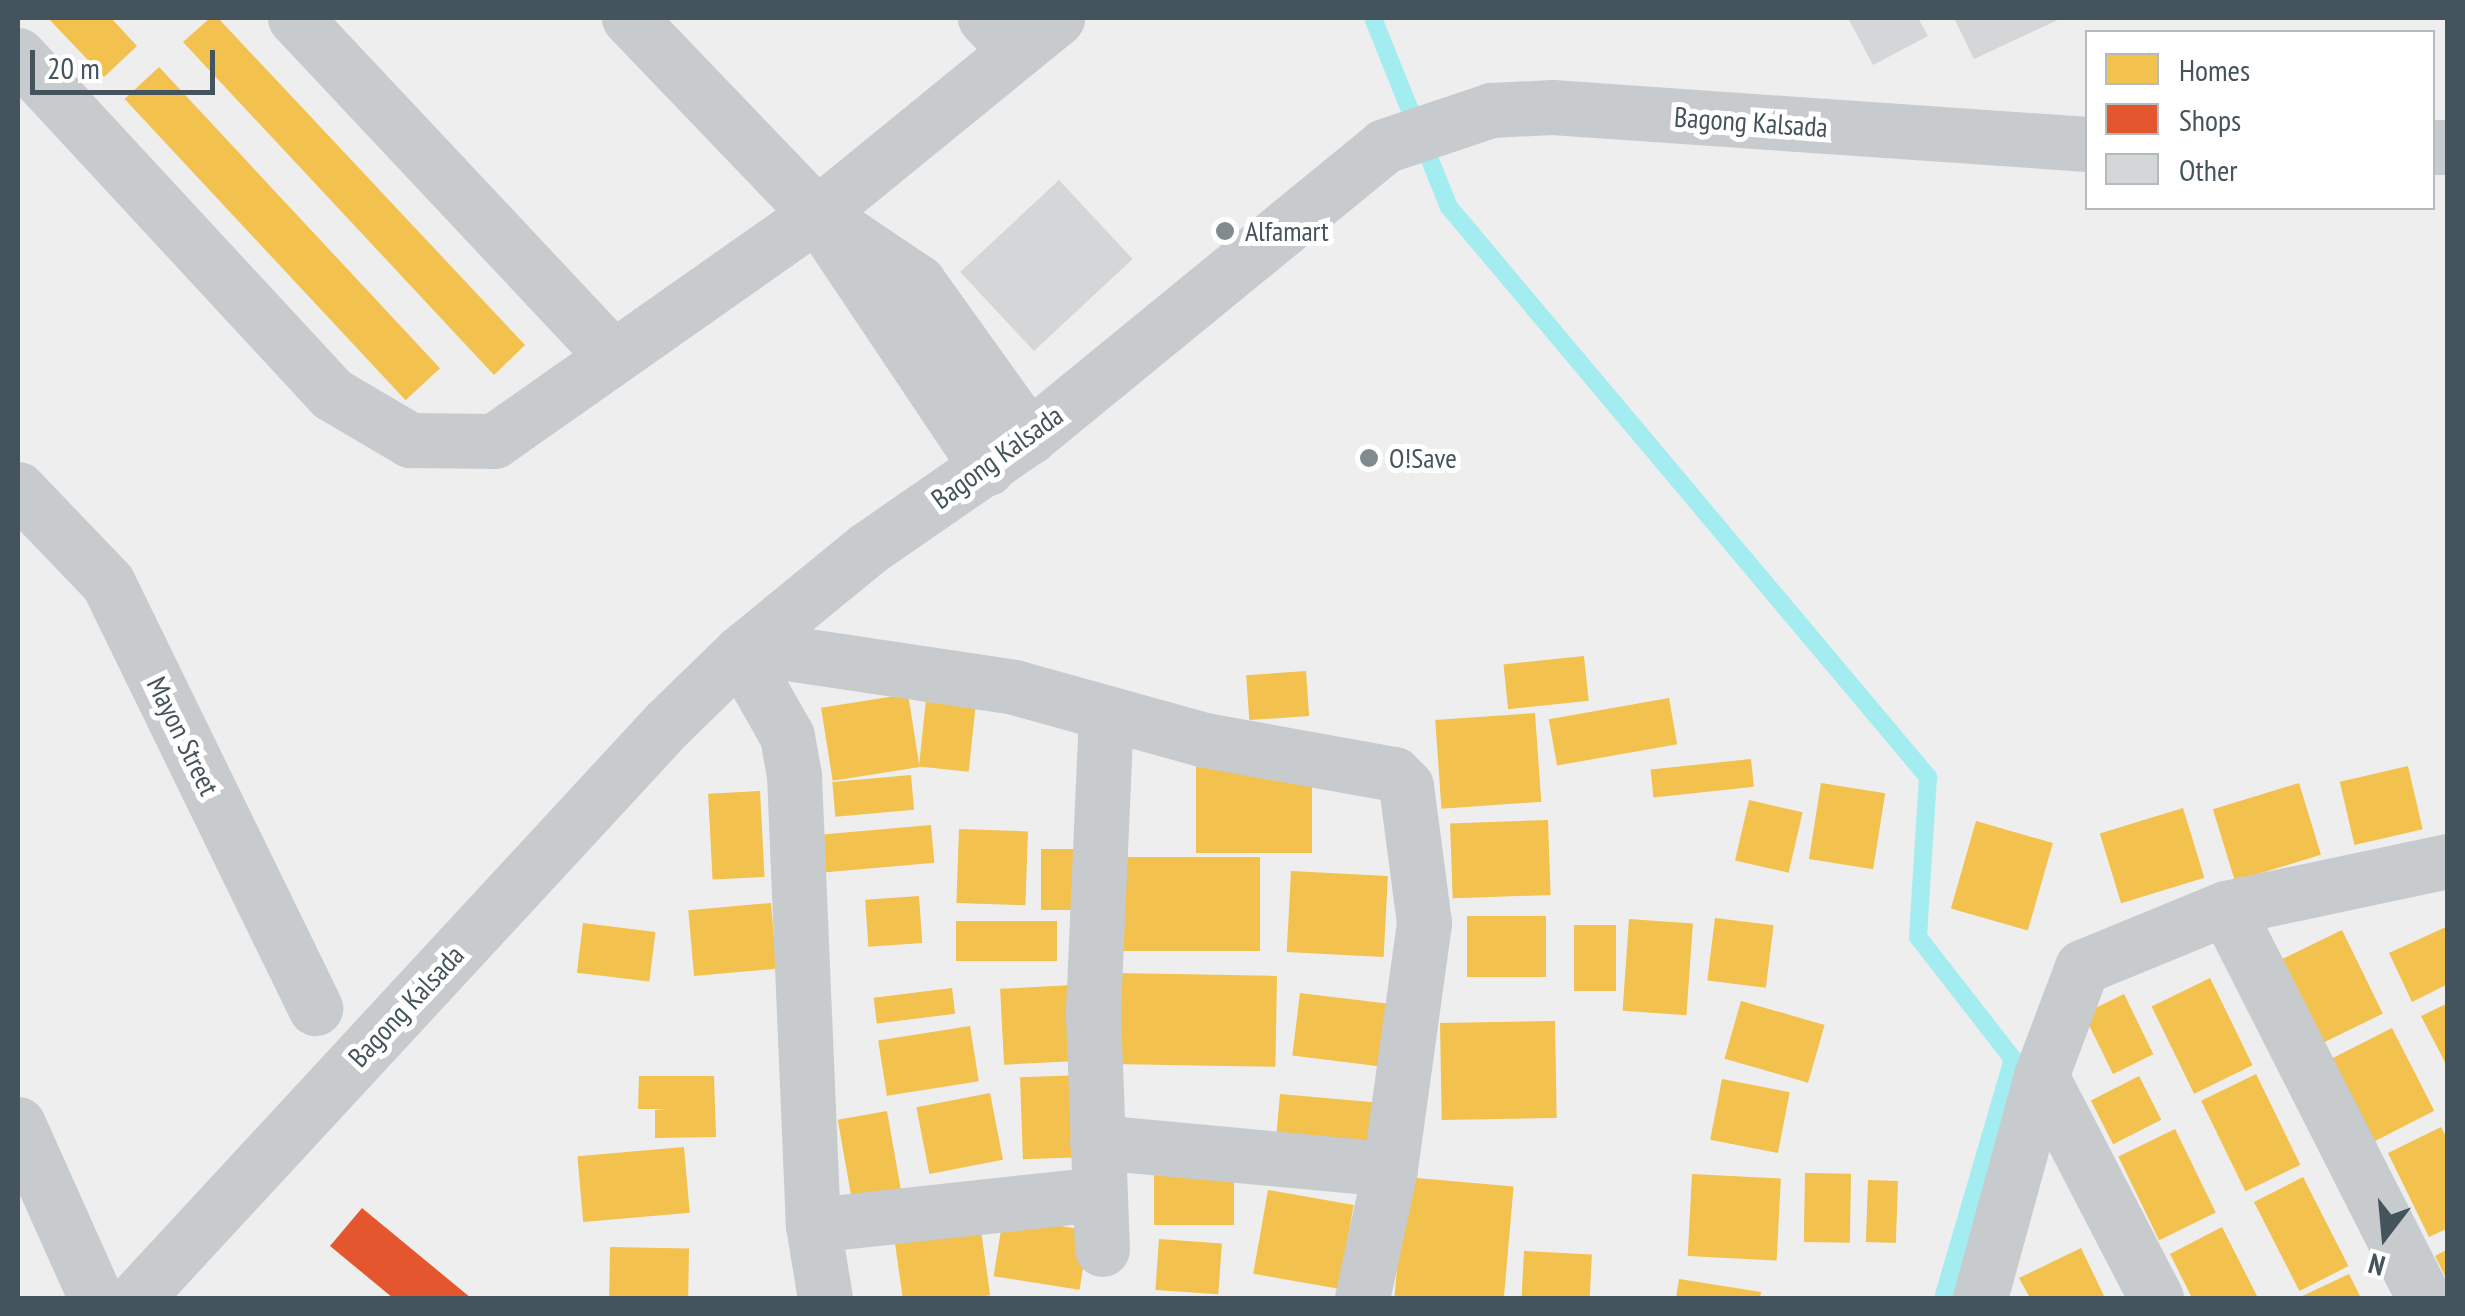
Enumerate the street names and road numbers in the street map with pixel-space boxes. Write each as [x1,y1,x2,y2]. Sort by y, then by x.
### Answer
street label: Bagong Kalsada [1673,100,1829,144]
street label: Bagong Kalsada [925,398,1069,516]
street label: Mayon Street [140,671,226,801]
street label: Bagong Kalsada [341,938,471,1074]

